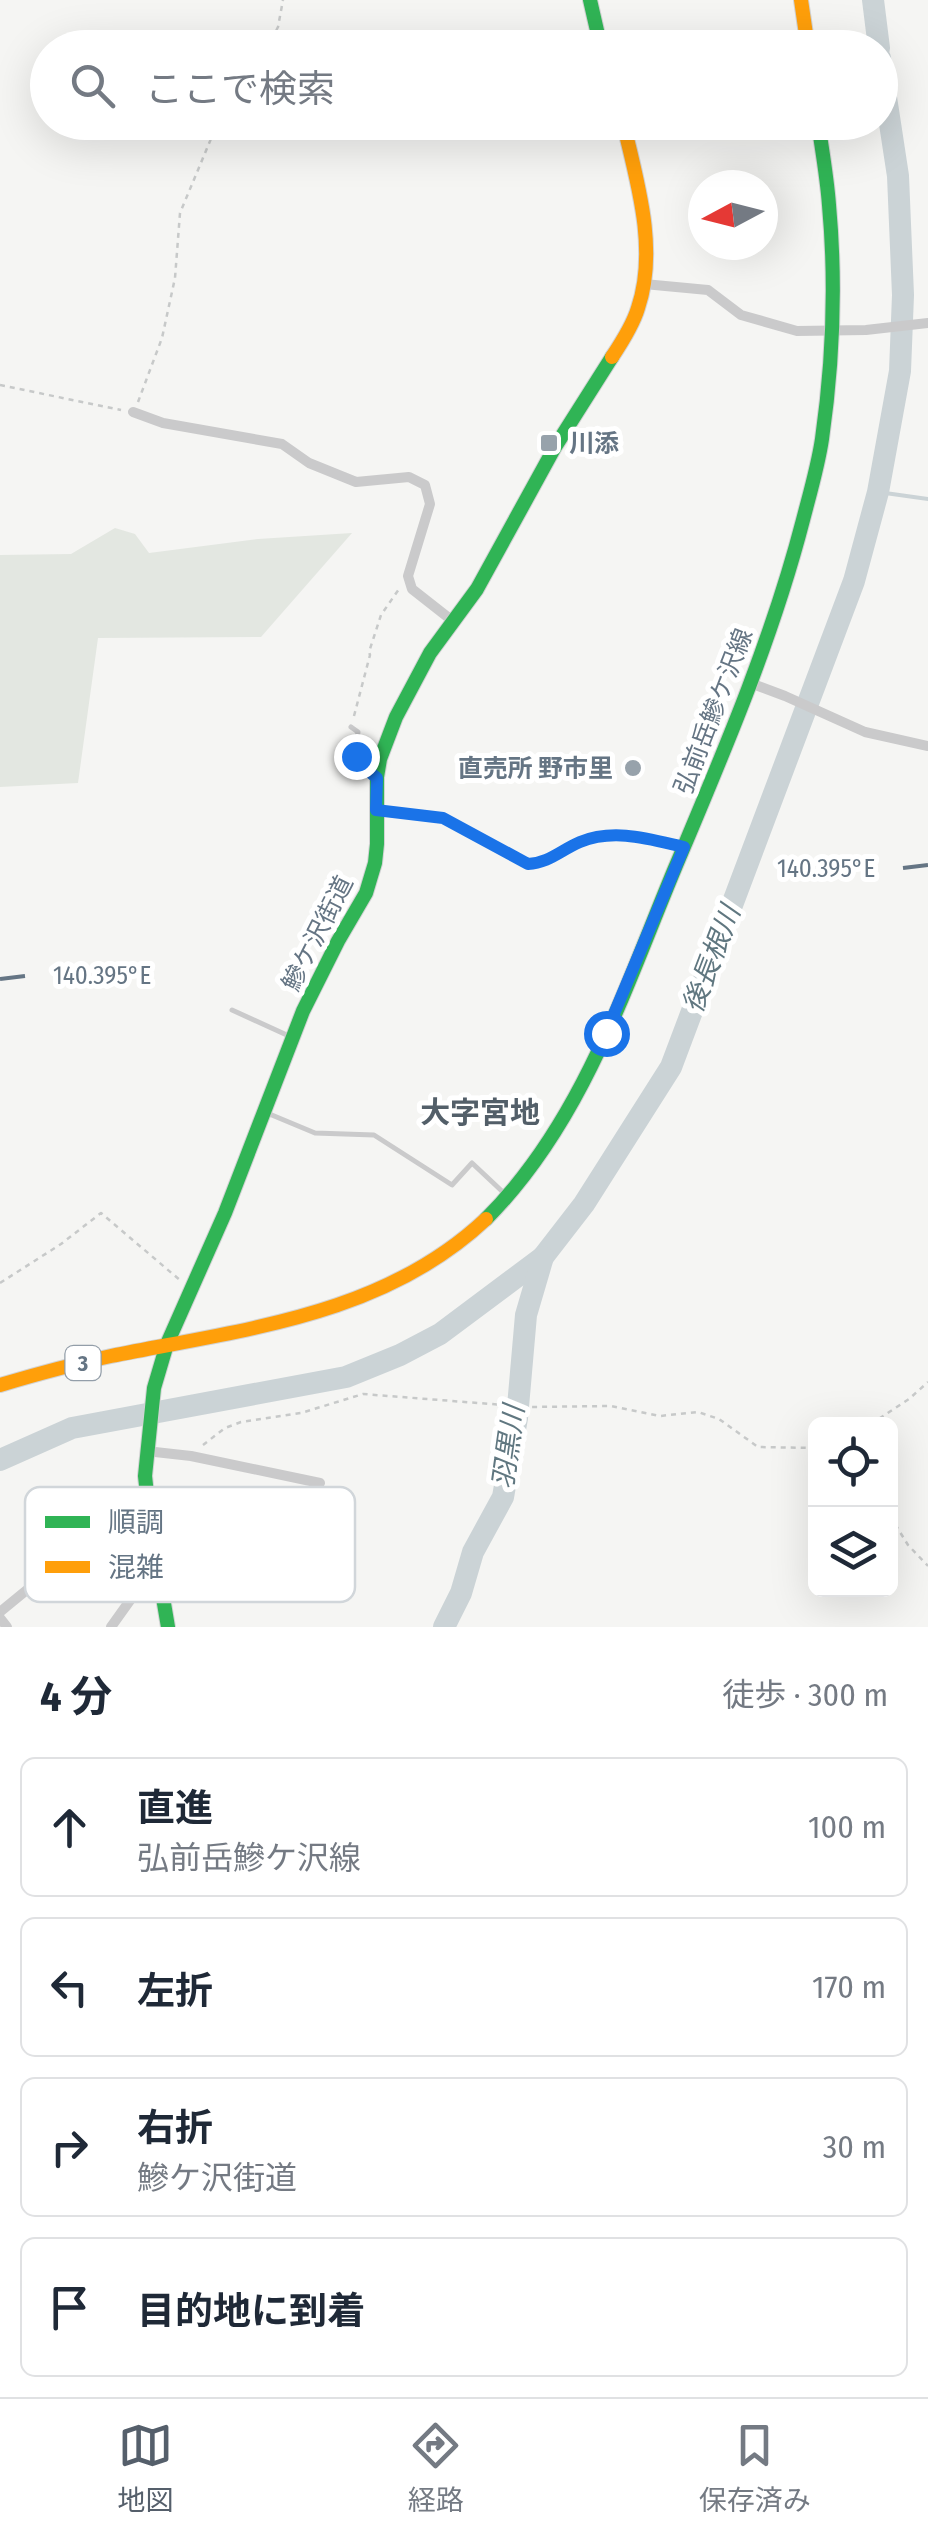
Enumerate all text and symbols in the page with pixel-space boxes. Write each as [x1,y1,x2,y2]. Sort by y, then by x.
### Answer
search box [30,30,898,140]
icon: search [65,58,120,113]
text: ここで検索 [145,66,335,112]
north arrow [688,170,778,260]
place label: 川添 [569,429,619,459]
marker: 川添 [538,432,560,454]
street label: 弘前岳鰺ケ沢線 [669,624,759,798]
route end [334,734,380,780]
place label: 直売所 野市里 [458,754,613,784]
marker: 直売所 野市里 [622,757,644,779]
text: 140.395°E [777,854,875,884]
street label: 鰺ケ沢街道 [276,871,360,996]
water label: 後長根川 [676,898,748,1017]
text: 140.395°E [53,961,151,991]
route start [584,1011,630,1057]
district label: 大字宮地 [420,1095,540,1131]
road number: 3 [66,1346,100,1380]
water label: 羽黒川 [486,1400,531,1491]
map controls [808,1417,898,1597]
button: locate [808,1417,898,1507]
legend [25,1487,355,1602]
text: 順調 [108,1506,164,1539]
button: layers [808,1507,898,1597]
text: 混雑 [108,1551,164,1584]
text: 4 分 [40,1672,112,1722]
text: 徒歩 · 300 m [722,1676,888,1714]
text: 直進 [137,1785,213,1831]
icon: ahead [42,1800,97,1855]
text: 100 m [808,1808,886,1846]
text: 弘前岳鰺ケ沢線 [137,1839,361,1877]
icon: left [42,1960,97,2015]
text: 左折 [137,1968,213,2014]
text: 170 m [812,1968,886,2006]
text: 右折 [137,2105,213,2151]
icon: right [42,2120,97,2175]
text: 30 m [823,2128,886,2166]
text: 鰺ケ沢街道 [137,2159,297,2197]
icon: arrive [42,2280,97,2335]
text: 目的地に到着 [137,2288,365,2334]
tab: 地図 [117,2418,173,2518]
tab: 経路 [408,2418,464,2518]
tab: 保存済み [699,2418,811,2518]

